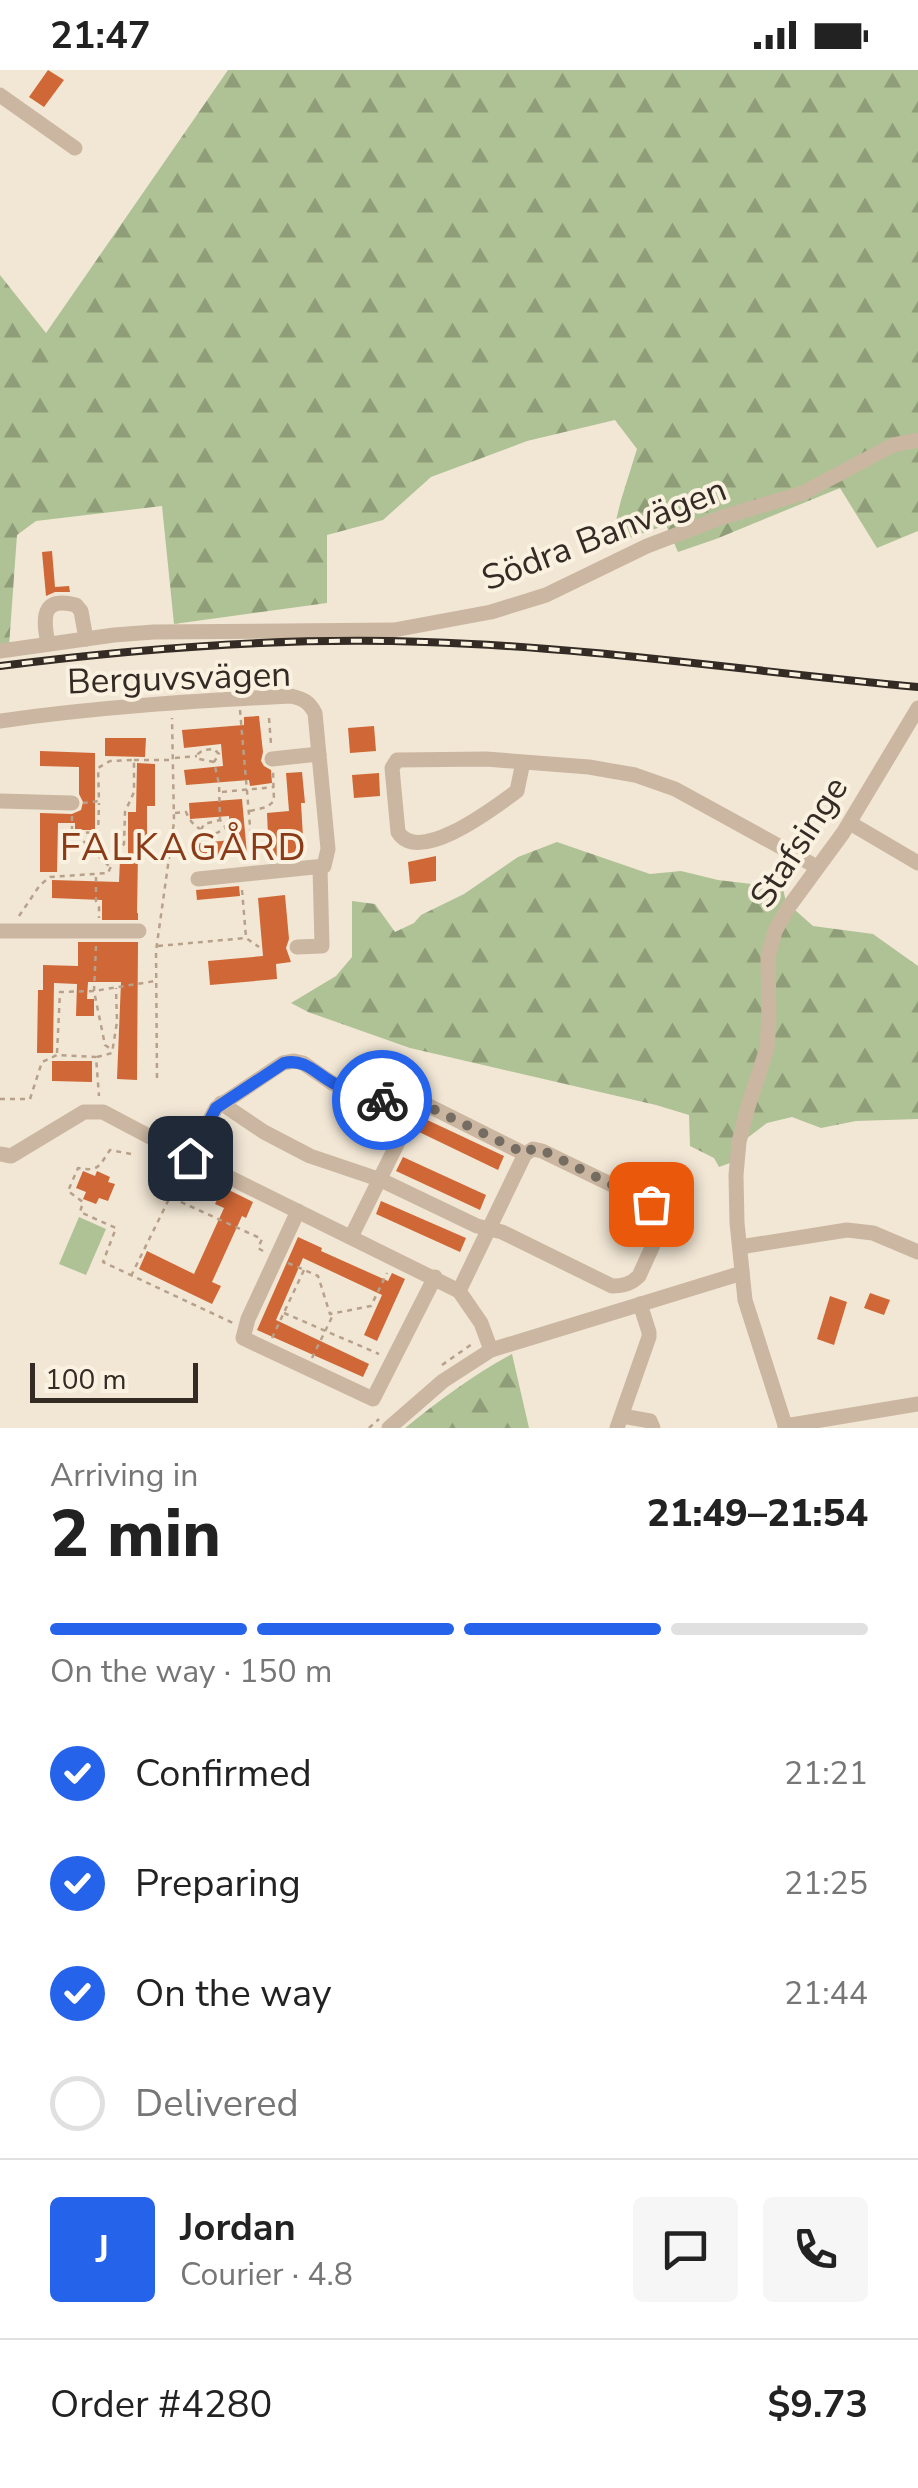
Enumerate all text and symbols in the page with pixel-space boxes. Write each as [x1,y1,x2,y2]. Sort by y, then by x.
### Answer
text: 21:47 [50,10,151,61]
street label: Södra Banvägen [475,466,733,602]
street label: Berguvsvägen [66,651,292,705]
street label: Stafsinge [739,767,859,917]
district label: FALKAGÅRD [60,822,308,873]
courier [332,1050,432,1150]
icon: bike [355,1073,410,1128]
pin [148,1116,233,1201]
icon: home [163,1131,218,1186]
pin [609,1162,694,1247]
icon: bag [624,1177,679,1232]
scale bar [30,1358,198,1402]
text: 100 m [45,1361,127,1399]
text: Arriving in [50,1454,198,1497]
text: 21:49–21:54 [647,1488,868,1539]
text: 2 min [50,1490,221,1579]
text: On the way · 150 m [50,1650,332,1693]
icon: check [50,1746,105,1801]
text: Confirmed [135,1748,312,1799]
text: 21:21 [784,1752,868,1795]
icon: check [50,1856,105,1911]
text: Preparing [135,1858,301,1909]
text: 21:25 [784,1862,868,1905]
icon: check [50,1966,105,2021]
text: On the way [135,1968,331,2019]
text: 21:44 [784,1972,868,2015]
text: Delivered [135,2078,299,2129]
button: chat [633,2197,738,2302]
button: phone [763,2197,868,2302]
text: Jordan [180,2202,296,2253]
text: J [96,2224,109,2275]
text: Courier · 4.8 [180,2253,353,2296]
text: Order #4280 [50,2379,272,2430]
text: $9.73 [767,2379,868,2430]

